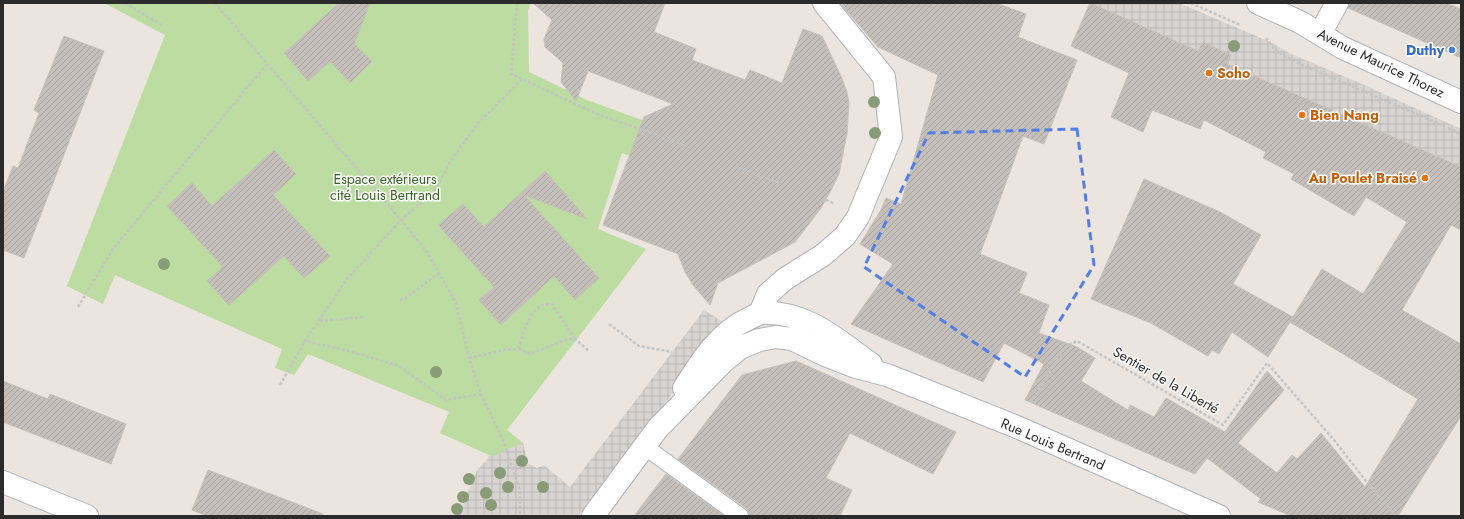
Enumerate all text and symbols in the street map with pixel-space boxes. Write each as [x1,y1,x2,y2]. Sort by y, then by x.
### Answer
street label: Avenue Maurice Thorez [1314,23,1448,103]
place label: Duthy [1406,40,1445,60]
marker: Duthy [1447,45,1457,55]
place label: Soho [1217,63,1250,83]
marker: Soho [1204,68,1214,78]
place label: Bien Nang [1310,105,1379,125]
marker: Bien Nang [1297,110,1307,120]
place label: Au Poulet Braisé [1308,168,1417,188]
park label: Espace extérieurs cité Louis Bertrand [330,169,440,205]
marker: Au Poulet Braisé [1420,173,1430,183]
street label: Sentier de la Liberté [1109,341,1223,419]
street label: Rue Louis Bertrand [998,413,1108,475]

